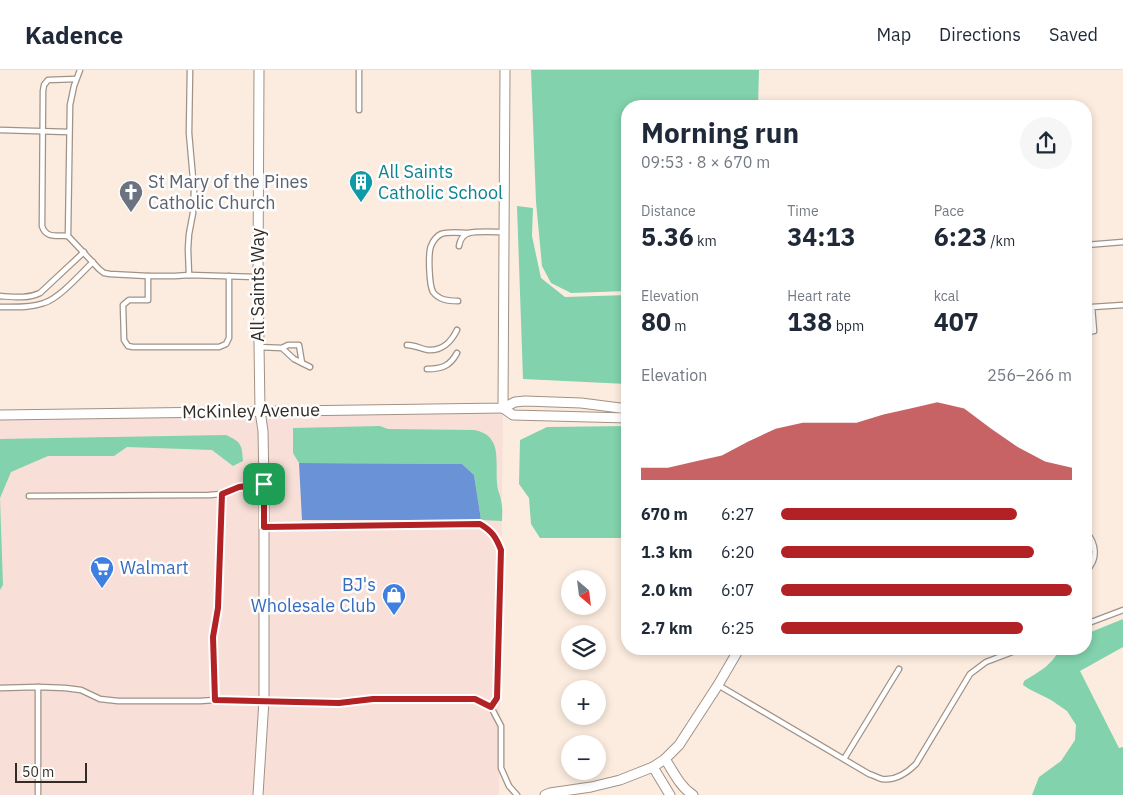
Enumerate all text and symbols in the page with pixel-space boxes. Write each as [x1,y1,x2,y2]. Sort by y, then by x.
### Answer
text: Kadence [25,19,123,51]
text: Map [876,23,911,46]
text: Directions [939,23,1021,46]
text: Saved [1049,23,1098,46]
text: Morning run [641,114,799,151]
button: share [1020,117,1072,169]
text: 09:53 · 8 × 670 m [641,152,770,172]
place label: All Saints Catholic School [378,160,503,204]
building icon: All Saints Catholic School [348,169,374,203]
place label: St Mary of the Pines Catholic Church [148,170,308,214]
church icon: St Mary of the Pines Catholic Church [118,179,144,213]
text: Distance [641,202,696,220]
text: Time [787,202,819,220]
text: Pace [934,202,964,220]
text: 5.36 [641,220,694,253]
text: 34:13 [787,220,856,253]
text: 6:23 [934,220,987,253]
street label: All Saints Way [246,228,269,342]
text: km [694,232,717,250]
text: /km [987,232,1015,250]
text: Elevation [641,287,699,305]
text: Heart rate [787,287,851,305]
text: kcal [934,287,959,305]
text: 80 [641,305,671,338]
text: 138 [787,305,832,338]
text: 407 [934,305,979,338]
text: m [671,317,687,335]
text: bpm [832,317,864,335]
text: Elevation [641,365,707,385]
text: 256–266 m [987,365,1072,385]
street label: McKinley Avenue [182,398,320,423]
pin [243,463,285,505]
icon: arrive [250,470,278,498]
text: 670 m [641,504,688,524]
text: 6:27 [721,504,754,524]
text: 1.3 km [641,542,692,562]
text: 6:20 [721,542,754,562]
supermarket icon: Walmart [89,555,115,589]
place label: Walmart [120,556,189,579]
north arrow [561,570,606,615]
map controls [561,570,606,780]
place label: BJ's Wholesale Club [251,573,376,617]
text: 2.0 km [641,580,692,600]
text: 6:07 [721,580,754,600]
shop icon: BJ's Wholesale Club [381,582,407,616]
text: 2.7 km [641,618,692,638]
text: 6:25 [721,618,754,638]
button: layers [561,625,606,670]
button: + [561,680,606,725]
button: − [561,735,606,780]
scale bar [15,760,88,783]
text: 50 m [22,763,54,781]

